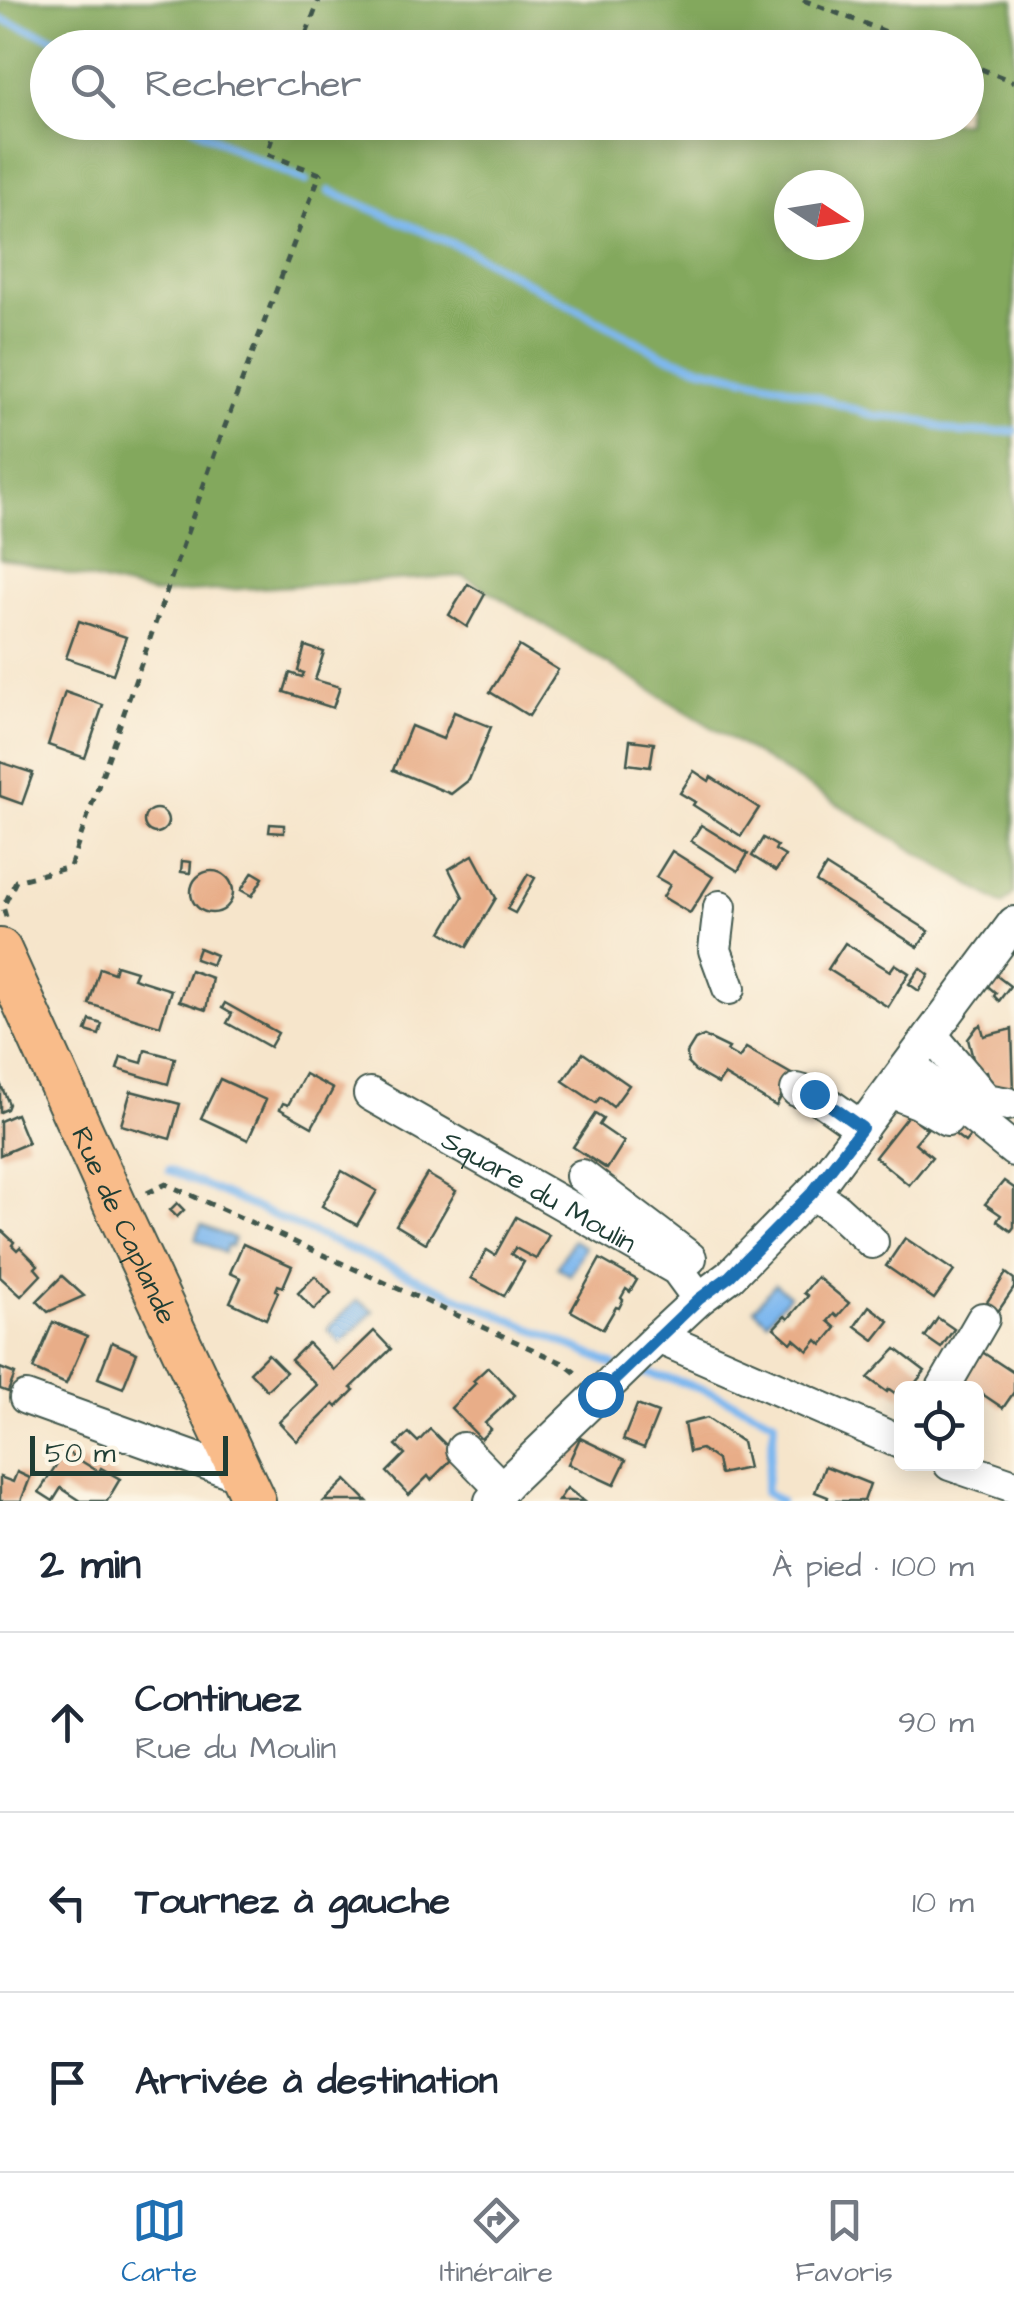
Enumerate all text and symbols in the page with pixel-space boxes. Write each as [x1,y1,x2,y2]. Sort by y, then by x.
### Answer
search box [30,30,984,140]
icon: search [65,58,120,113]
text: Rechercher [145,59,361,111]
north arrow [774,170,864,260]
route end [792,1072,838,1118]
street label: Rue de Caplande [61,1121,186,1331]
street label: Square du Moulin [434,1121,643,1263]
route start [578,1372,624,1418]
map controls [894,1381,984,1471]
button: locate [894,1381,984,1471]
scale bar [30,1431,228,1476]
text: 50 m [45,1434,116,1473]
text: 2 min [40,1537,141,1595]
text: À pied · 100 m [772,1544,974,1589]
text: Continuez [135,1674,301,1726]
icon: ahead [40,1695,95,1750]
text: 90 m [898,1700,974,1745]
text: Rue du Moulin [135,1726,336,1771]
icon: left [40,1875,95,1930]
text: Tournez à gauche [135,1876,450,1928]
text: 10 m [912,1880,974,1925]
icon: arrive [40,2055,95,2110]
text: Arrivée à destination [135,2056,498,2108]
tab: Carte [121,2193,197,2292]
tab: Itinéraire [439,2193,553,2292]
tab: Favoris [795,2193,893,2292]

